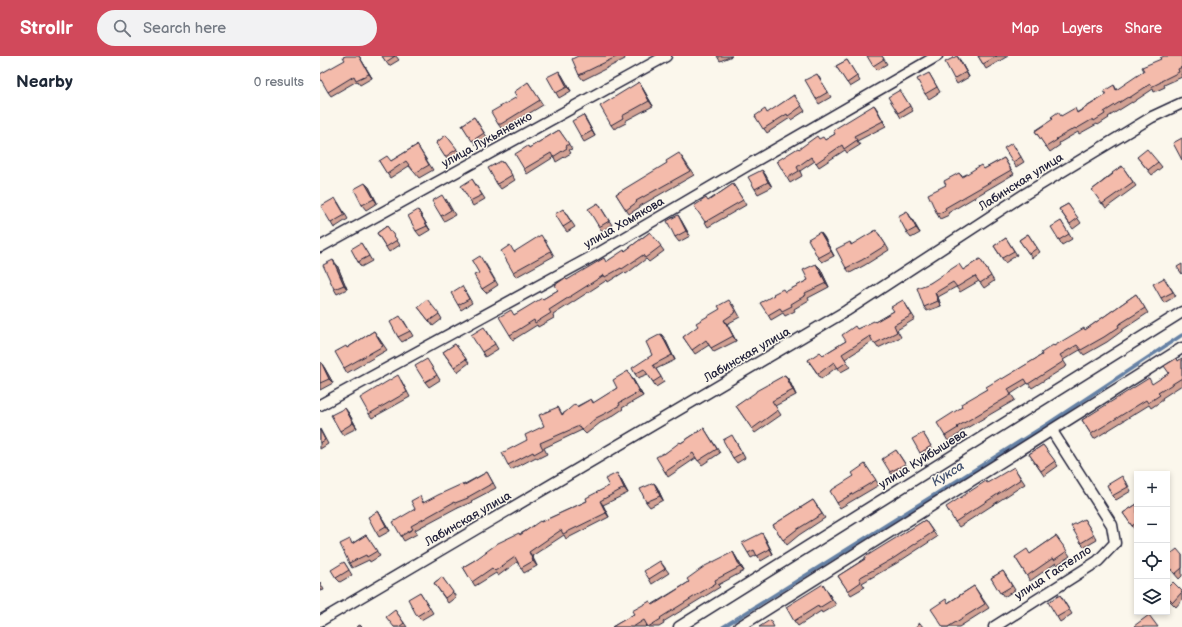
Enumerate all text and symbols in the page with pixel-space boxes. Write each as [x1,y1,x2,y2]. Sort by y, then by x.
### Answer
search box [97,10,377,46]
text: Strollr [20,17,73,40]
icon: search [111,17,133,39]
text: Search here [143,19,226,38]
text: Map [1011,20,1039,37]
text: Layers [1061,20,1103,37]
text: Share [1125,20,1162,37]
text: Nearby [16,72,73,92]
text: 0 results [254,74,304,90]
street label: улица Лукьяненко [439,109,535,171]
street label: Лабинская улица [975,150,1066,215]
street label: улица Хомякова [581,194,667,252]
street label: Лабинская улица [700,324,793,386]
street label: улица Куйбышева [876,426,970,492]
water label: Кукса [929,458,967,490]
map controls [1134,471,1170,615]
button: + [1134,471,1170,507]
street label: Лабинская улица [421,488,514,550]
button: − [1134,507,1170,543]
street label: улица Гастелло [1012,543,1094,603]
button: locate [1134,543,1170,579]
button: layers [1134,579,1170,615]

